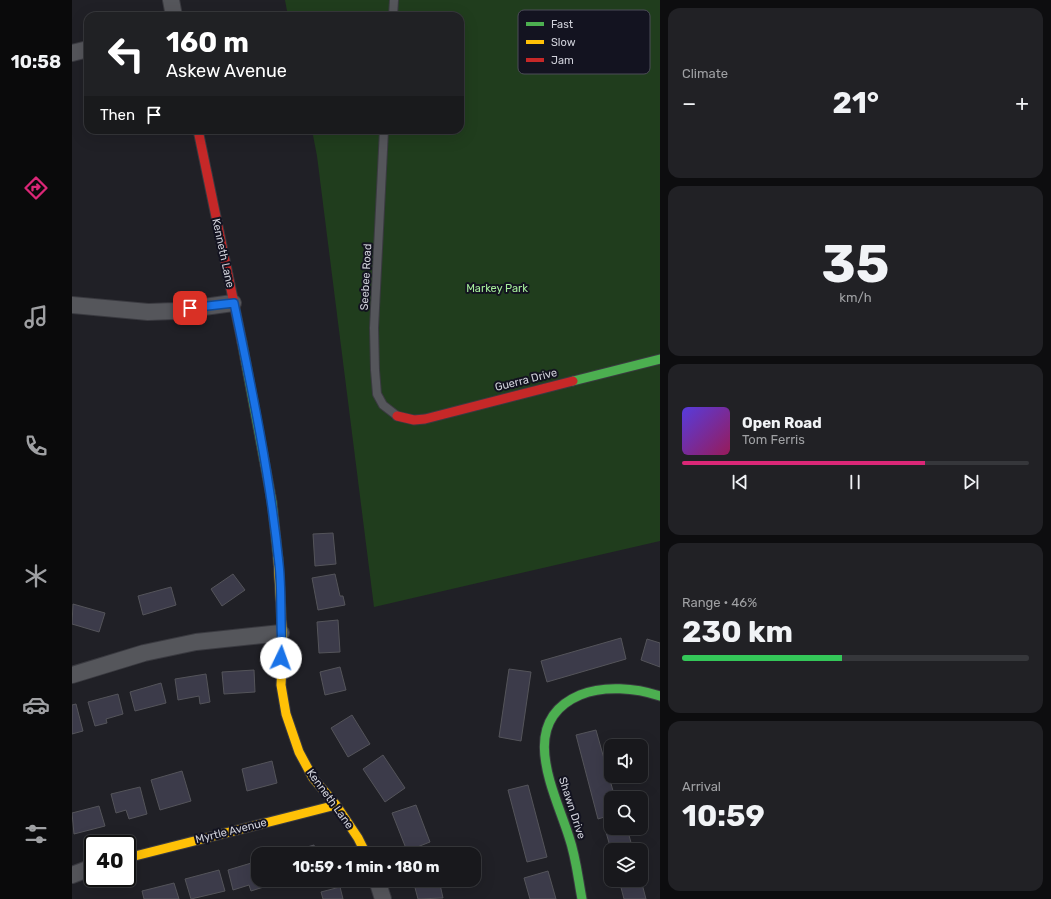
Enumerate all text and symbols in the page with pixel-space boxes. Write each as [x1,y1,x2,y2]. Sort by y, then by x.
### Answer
legend [518,10,650,74]
text: Fast [551,18,574,31]
text: 160 m [166,26,249,59]
icon: left [100,28,152,80]
text: Slow [551,36,576,49]
text: 10:58 [11,51,61,73]
text: Jam [551,54,574,67]
text: Askew Avenue [166,60,287,82]
text: Climate [682,66,728,81]
text: 21° [832,85,879,121]
text: − [682,90,696,117]
text: + [1015,90,1029,117]
icon: arrive [143,104,165,126]
text: Then [100,106,135,124]
icon: directions [22,174,50,202]
street label: Kenneth Lane [209,217,237,289]
text: 35 [822,233,889,295]
street label: Seebee Road [358,243,374,311]
park label: Markey Park [466,282,528,295]
text: km/h [839,290,872,305]
pin [173,291,207,325]
icon: arrive [179,297,201,319]
icon: music [22,303,50,331]
street label: Guerra Drive [493,366,559,394]
text: Open Road [742,414,822,432]
icon: phone [22,432,50,460]
text: Tom Ferris [742,432,805,447]
icon: previous [729,471,751,493]
icon: pause [844,471,866,493]
icon: next [960,471,982,493]
icon: climate [22,562,50,590]
text: Range · 46% [682,595,757,610]
text: 230 km [682,614,793,650]
position arrow [260,637,302,679]
icon: car [22,691,50,719]
map controls [604,739,648,887]
button: sound [604,739,648,783]
street label: Kenneth Lane [304,767,356,831]
street label: Shawn Drive [556,775,588,841]
text: Arrival [682,779,721,794]
button: search [604,791,648,835]
text: 10:59 [682,798,765,834]
street label: Myrtle Avenue [194,816,268,846]
icon: filters [22,820,50,848]
speed limit sign: 40 [84,835,136,887]
button: layers [604,843,648,887]
text: 10:59 · 1 min · 180 m [292,858,440,876]

